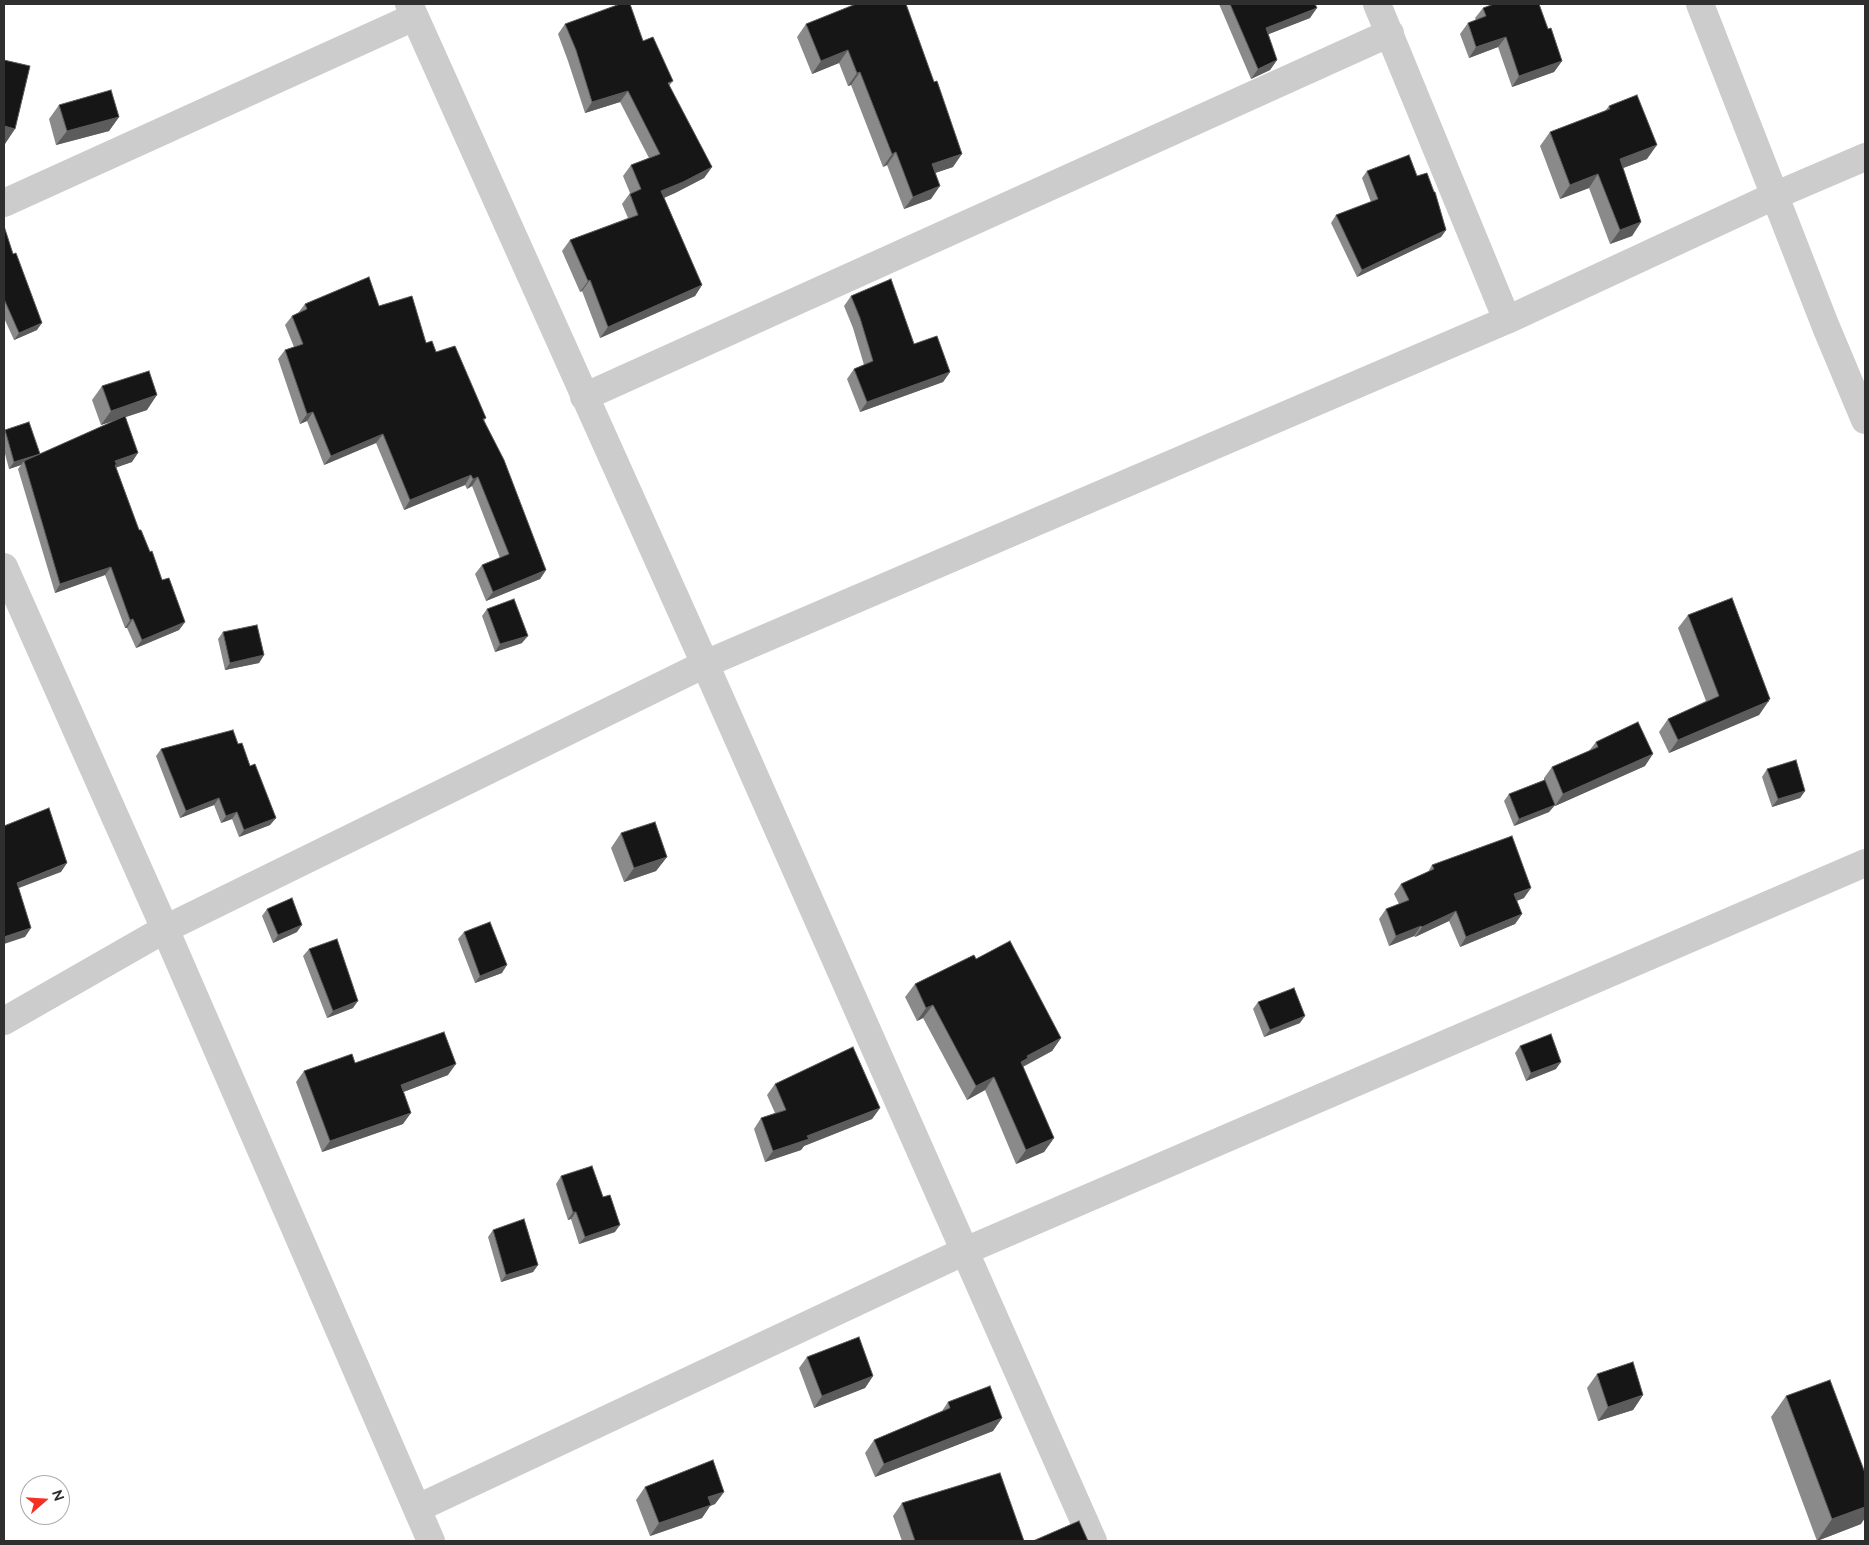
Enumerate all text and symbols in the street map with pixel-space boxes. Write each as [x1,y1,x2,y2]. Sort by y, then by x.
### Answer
north arrow [20,1475,70,1525]
text: N [49,1488,68,1503]

